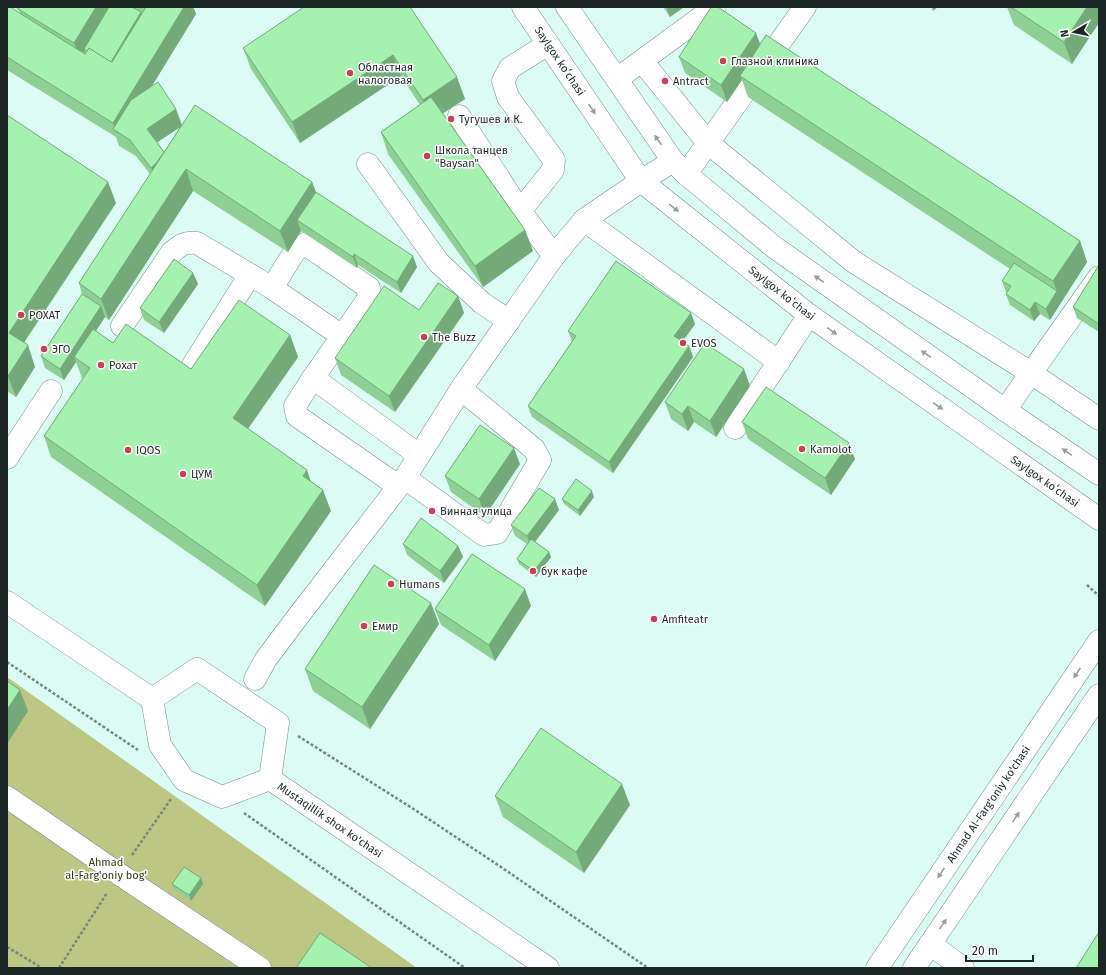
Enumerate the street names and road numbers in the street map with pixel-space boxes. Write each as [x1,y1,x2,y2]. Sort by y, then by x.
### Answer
street label: Saylgox koʻchasi [532,24,588,98]
street label: Saylgox koʻchasi [746,263,817,323]
street label: Saylgox koʻchasi [1008,453,1081,510]
street label: Ahmad Al-Farg'oniy ko'chasi [944,743,1033,866]
street label: Mustaqillik shox ko'chasi [275,780,385,860]

